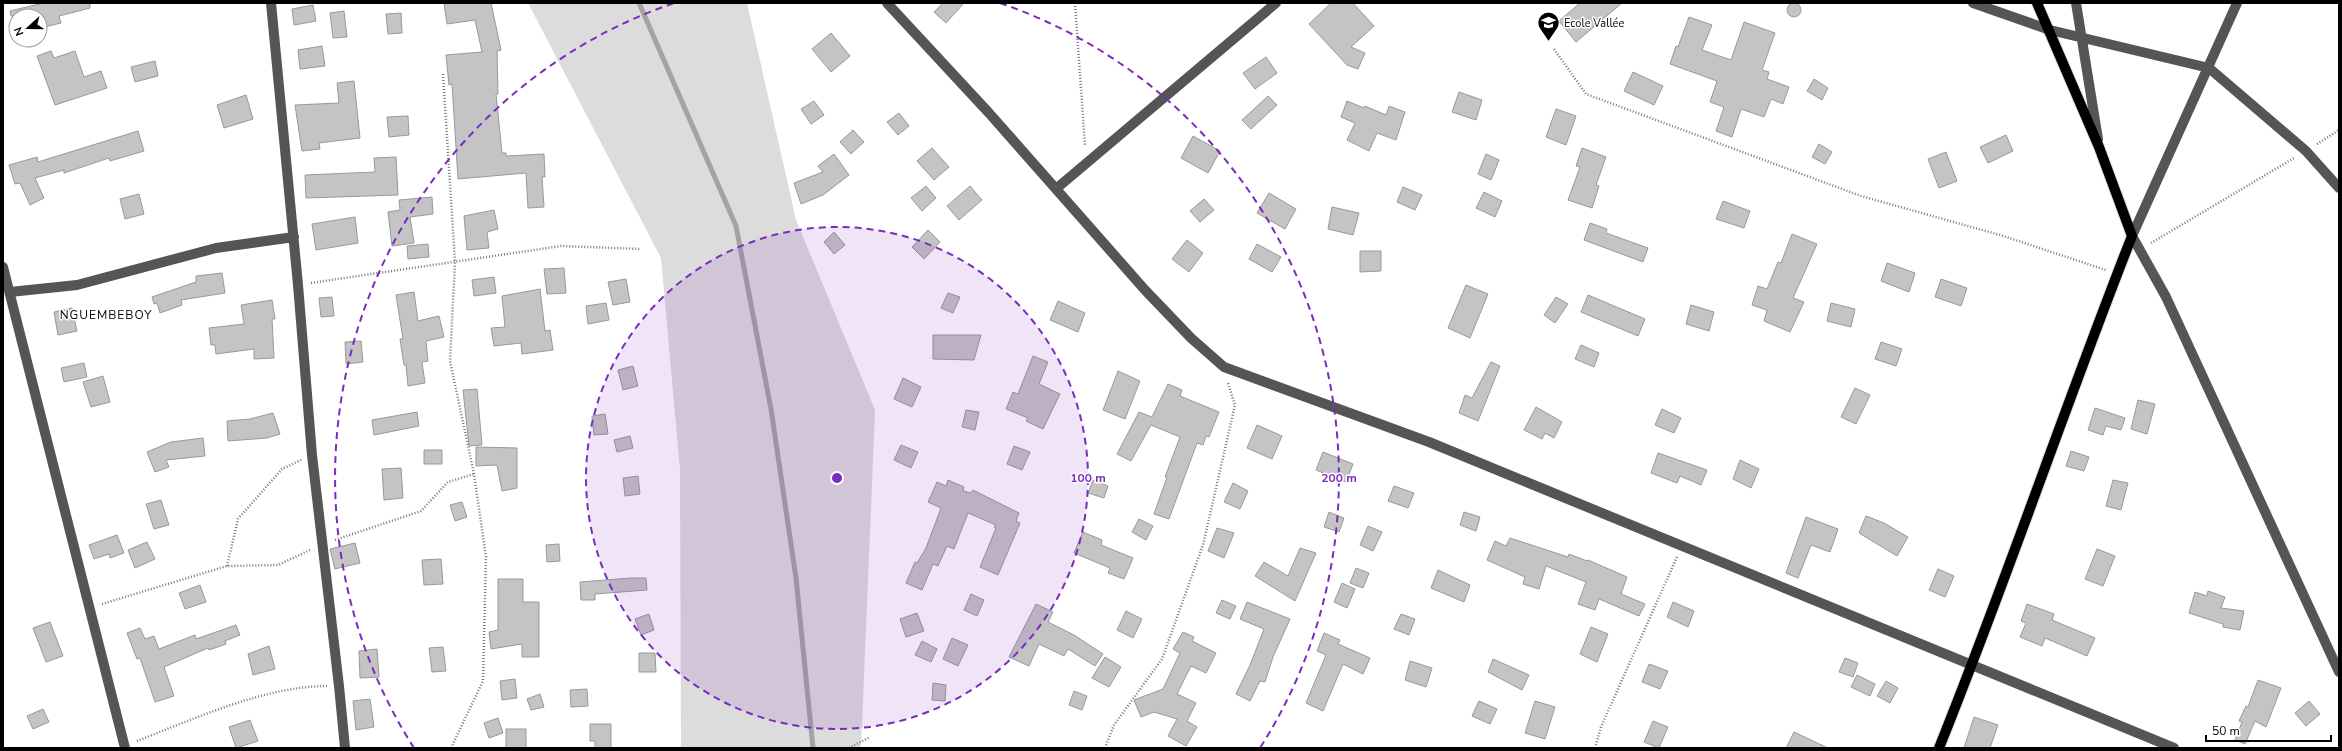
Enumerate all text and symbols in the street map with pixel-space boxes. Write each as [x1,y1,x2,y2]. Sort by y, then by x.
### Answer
north arrow [8,8,48,48]
school or university icon: Ecole Vallée [1535,10,1561,43]
place label: Ecole Vallée [1564,16,1624,31]
text: N [11,25,28,38]
district label: NGUEMBEBOY [60,307,152,323]
text: 100 m [1070,470,1106,486]
text: 200 m [1321,470,1357,486]
centre of rings [830,471,844,485]
scale bar [2206,717,2331,743]
text: 50 m [2212,723,2240,739]

